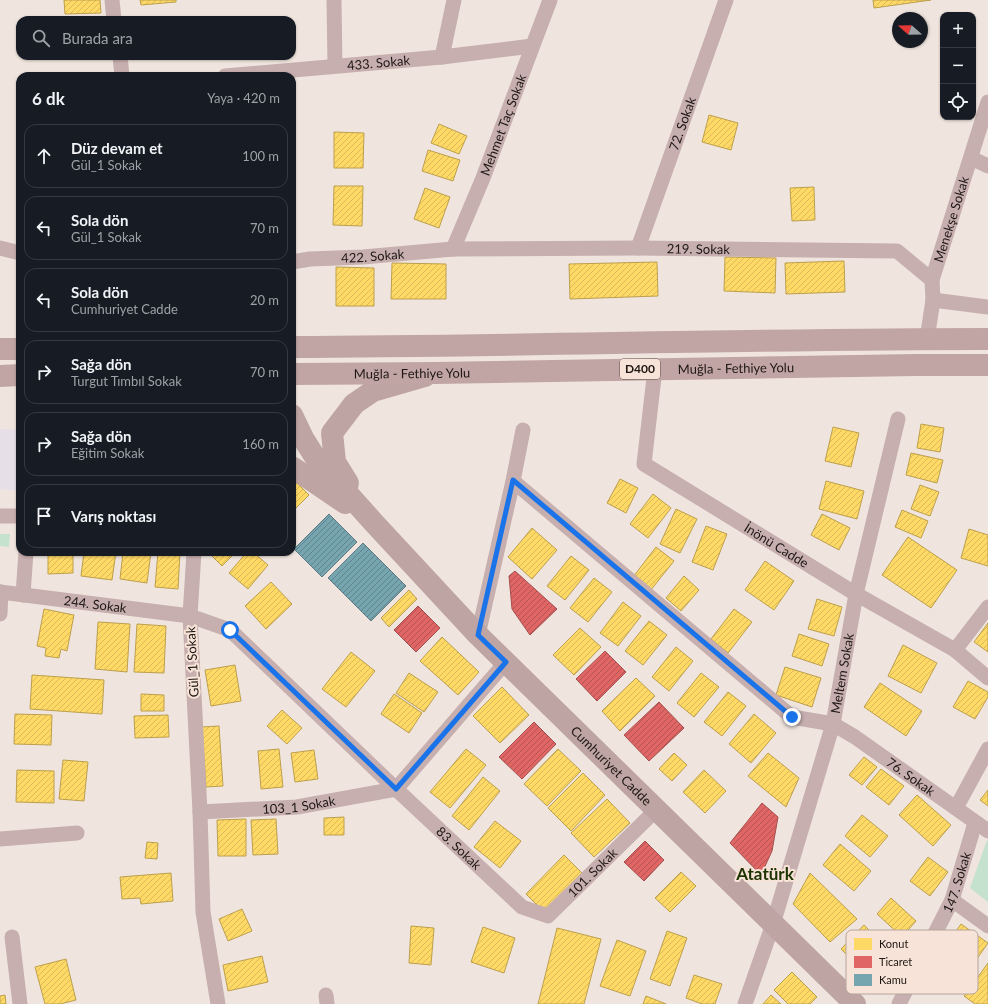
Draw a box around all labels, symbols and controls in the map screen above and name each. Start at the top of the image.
north arrow [892,12,928,48]
map controls [940,12,976,120]
button: + [940,12,976,48]
search box [16,16,296,60]
icon: search [30,27,52,49]
text: Burada ara [62,29,133,47]
button: − [940,48,976,84]
street label: 433. Sokak [346,52,411,73]
street label: Mehmet Taç Sokak [477,71,530,178]
button: locate [940,84,976,120]
text: 6 dk [32,88,65,109]
text: Yaya · 420 m [207,90,280,106]
street label: 72. Sokak [665,94,699,152]
text: Düz devam et [71,139,163,157]
icon: ahead [33,145,55,167]
text: 100 m [242,148,279,164]
text: Gül_1 Sokak [71,157,142,173]
street label: Menekşe Sokak [930,174,972,264]
text: Sola dön [71,211,128,229]
icon: left [33,217,55,239]
text: 70 m [250,220,279,236]
text: Gül_1 Sokak [71,229,142,245]
street label: 219. Sokak [667,240,730,257]
street label: 422. Sokak [341,245,405,266]
text: Sola dön [71,283,128,301]
icon: left [33,289,55,311]
text: 20 m [250,292,279,308]
text: Cumhuriyet Cadde [71,301,178,317]
text: Sağa dön [71,355,132,373]
road number: D400 [620,359,660,379]
street label: Muğla - Fethiye Yolu [678,359,794,377]
icon: right [33,361,55,383]
text: 70 m [250,364,279,380]
street label: Muğla - Fethiye Yolu [354,364,470,382]
text: Turgut Tımbıl Sokak [71,373,182,389]
text: Sağa dön [71,427,132,445]
icon: right [33,433,55,455]
text: 160 m [242,436,279,452]
text: Eğitim Sokak [71,445,144,461]
icon: arrive [33,505,55,527]
text: Varış noktası [71,507,156,525]
street label: İnönü Cadde [741,519,812,571]
street label: 244. Sokak [63,592,128,616]
route start [221,621,239,639]
street label: Gül_1 Sokak [182,626,202,698]
street label: Meltem Sokak [827,631,857,715]
route end [783,708,801,726]
street label: Cumhuriyet Cadde [568,722,655,809]
street label: 76. Sokak [884,754,939,799]
street label: 103_1 Sokak [262,792,337,817]
street label: 83. Sokak [433,823,485,873]
street label: 101. Sokak [564,844,621,900]
street label: 147. Sokak [939,850,974,915]
district label: Atatürk [735,863,795,884]
legend [846,930,978,994]
text: Konut [879,937,908,950]
text: Ticaret [879,955,912,968]
text: Kamu [879,973,907,986]

